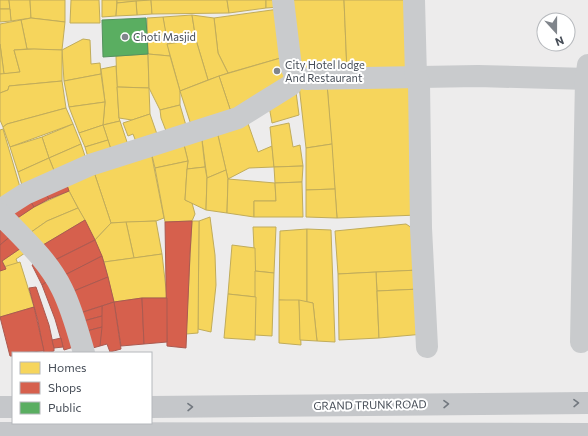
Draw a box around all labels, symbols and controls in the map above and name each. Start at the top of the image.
north arrow [536,12,576,52]
place label: Choti Masjid [133,30,196,43]
marker: Choti Masjid [120,32,130,42]
text: N [554,34,566,49]
place label: City Hotel lodge And Restaurant [285,58,365,84]
marker: City Hotel lodge And Restaurant [272,66,282,76]
legend [12,352,152,424]
text: Homes [48,360,86,374]
text: Shops [48,380,82,394]
street label: GRAND TRUNK ROAD [313,397,427,412]
one-way arrow [573,399,579,407]
text: Public [48,400,81,414]
one-way arrow [443,400,449,408]
one-way arrow [187,403,193,411]

